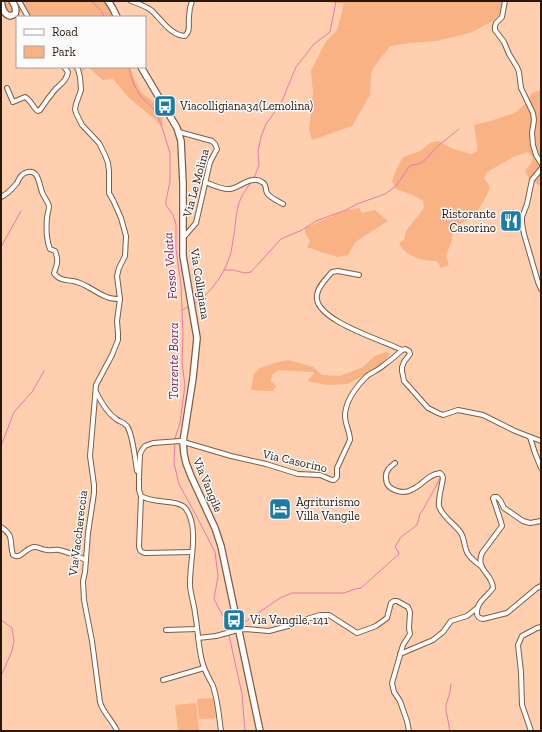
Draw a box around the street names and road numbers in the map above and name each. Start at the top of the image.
street label: Via Le Molina [180,147,212,220]
street label: Via Colligiana [187,247,213,321]
street label: Via Casorino [260,447,329,475]
street label: Via Vangile [190,455,226,515]
street label: Via Vacchereccia [66,489,90,578]

